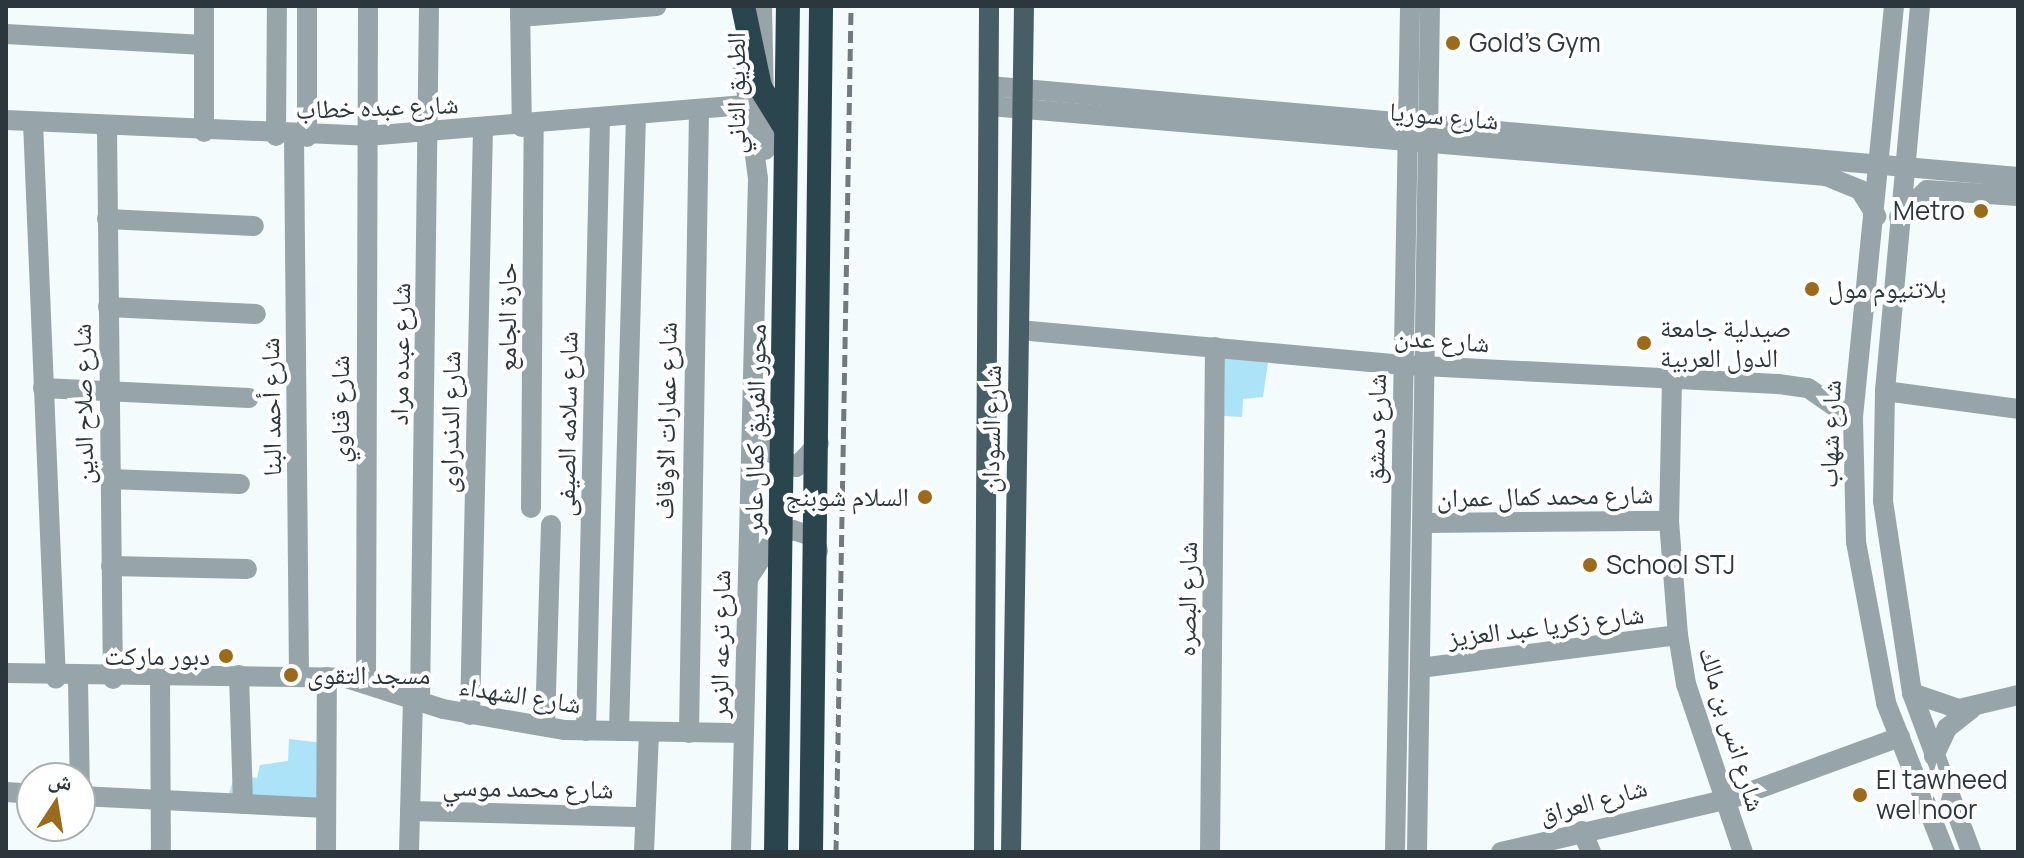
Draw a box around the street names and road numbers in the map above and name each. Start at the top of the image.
street label: الطريق الثاني [720,32,752,154]
street label: شارع عبده خطاب [295,89,459,125]
street label: شارع سوريا [1388,96,1500,136]
street label: حارة الجامع [491,263,523,371]
street label: شارع عبده مراد [383,282,417,426]
street label: شارع عدن [1393,321,1491,359]
street label: شارع عمارات الاوقاف [649,322,683,520]
street label: شارع صلاح الدين [66,323,100,485]
street label: محور الفريق كمال عامر [738,323,772,535]
street label: شارع سلامه الصيفى [550,331,584,517]
street label: شارع أحمد البنا [254,337,288,477]
street label: شارع الدندراوى [433,350,467,494]
street label: شارع قناوي [324,355,356,463]
street label: شارع السودان [974,365,1008,493]
street label: شارع دمشق [1359,373,1393,485]
street label: شارع شهاب [1813,379,1847,489]
street label: شارع محمد كمال عمران [1436,479,1654,513]
street label: شارع البصره [1170,541,1204,657]
street label: شارع ترعه الزمر [703,569,737,719]
street label: شارع زكريا عبد العزيز [1446,598,1646,654]
street label: شارع انس بن مالك [1692,643,1772,815]
street label: شارع الشهداء [457,670,583,720]
street label: شارع محمد موسي [442,771,614,805]
street label: شارع العراق [1536,772,1650,830]

